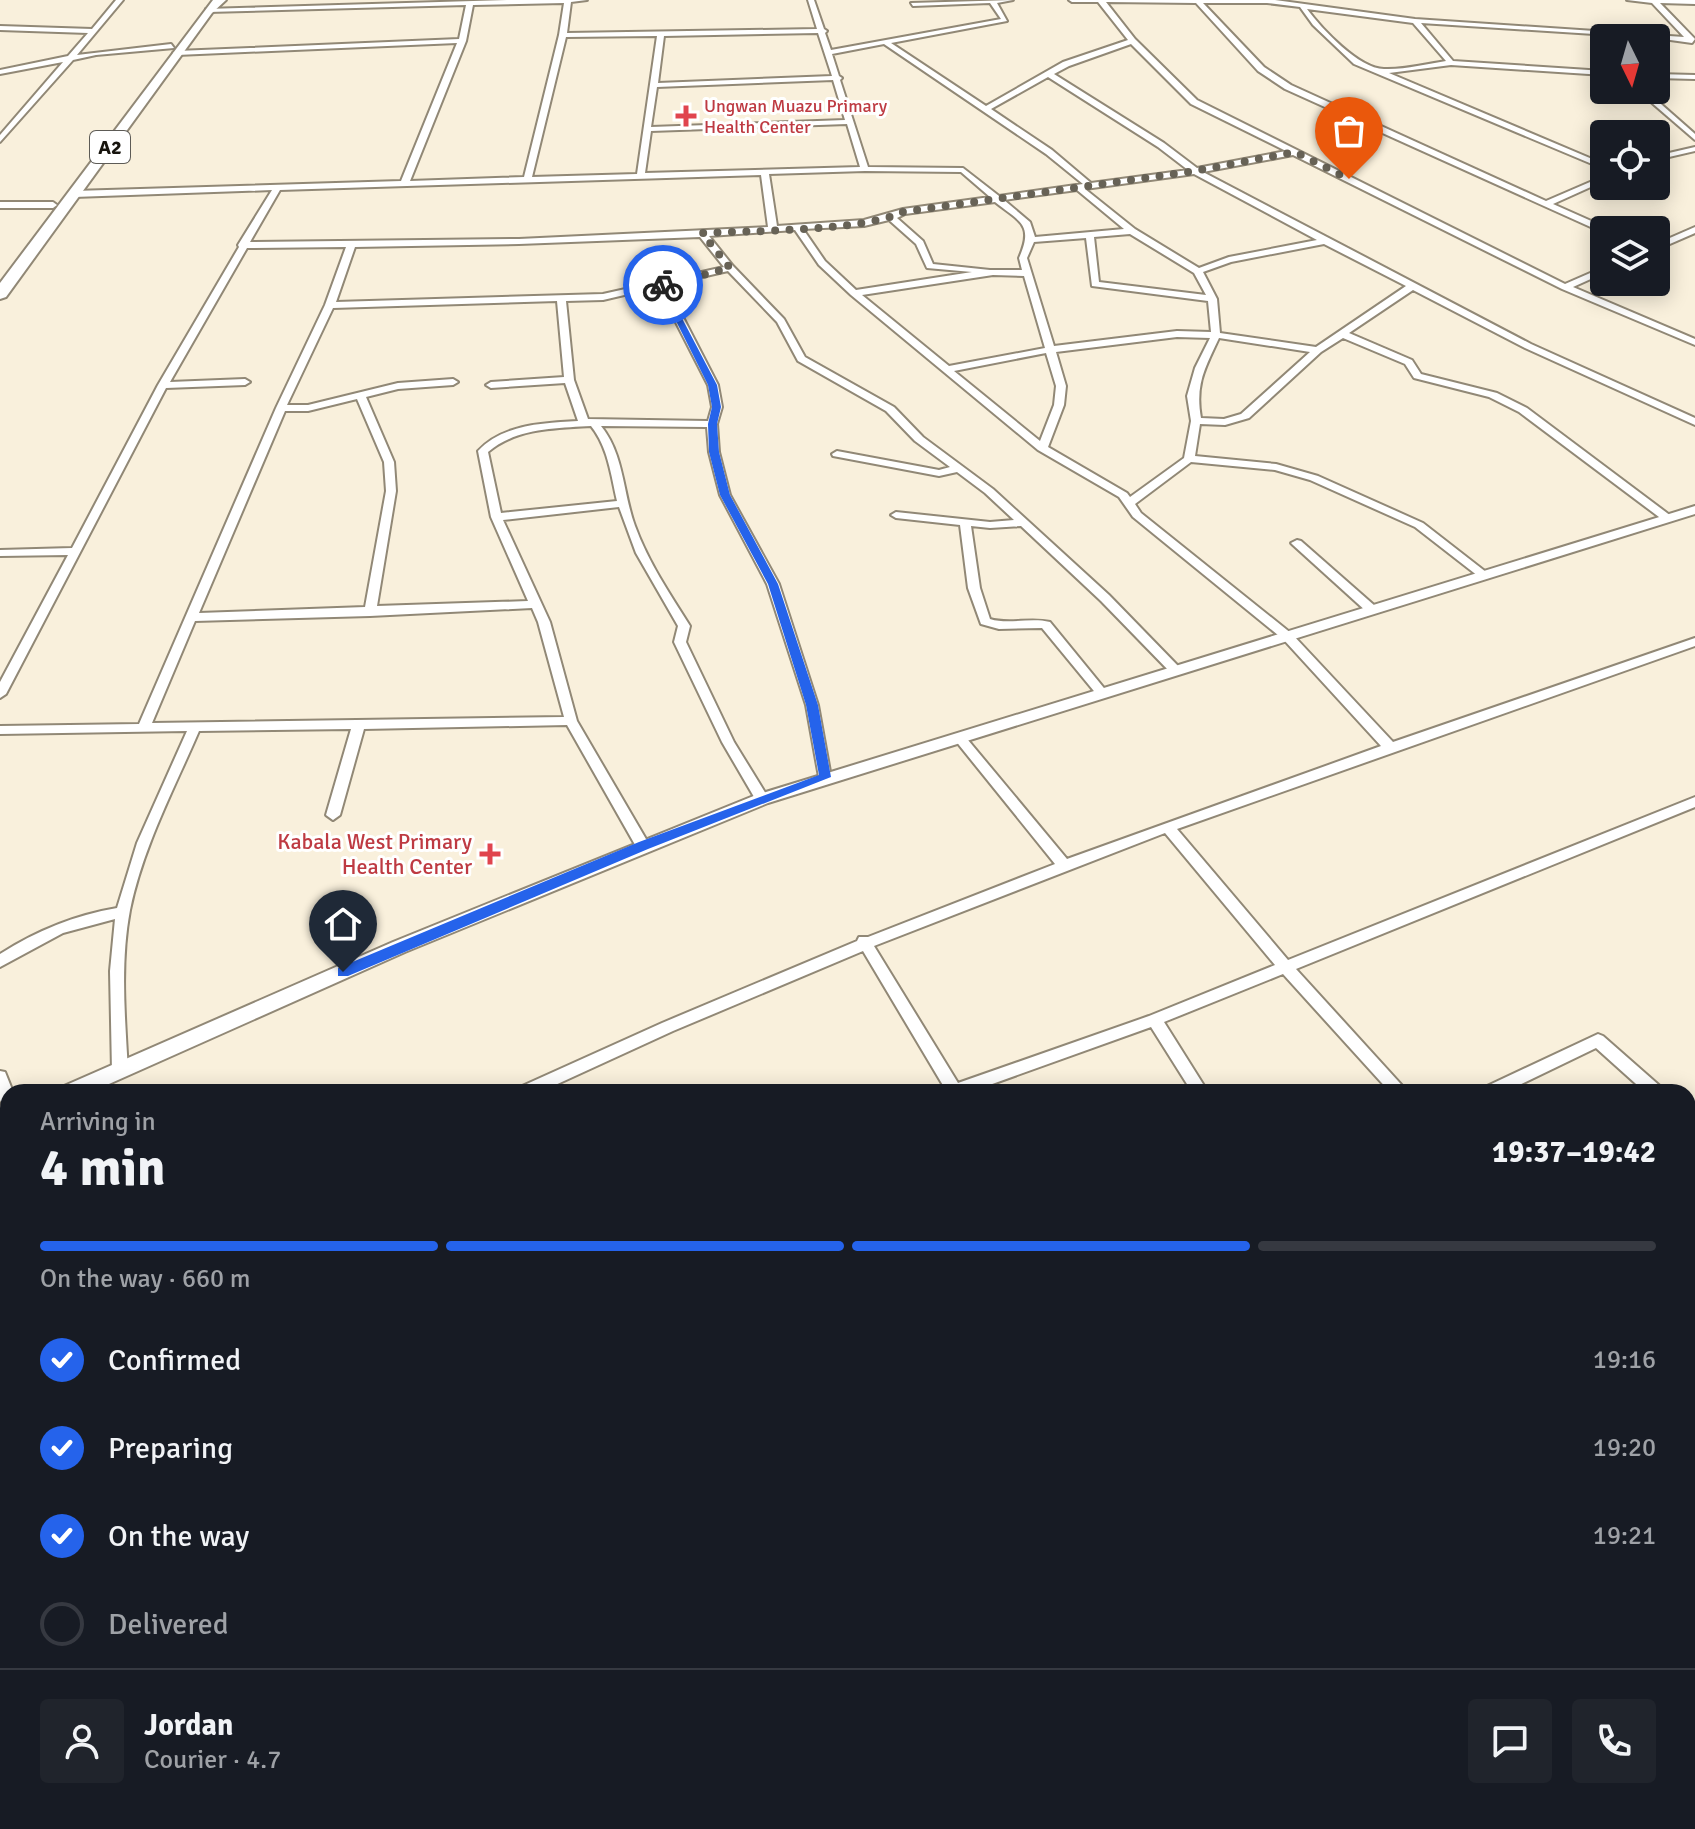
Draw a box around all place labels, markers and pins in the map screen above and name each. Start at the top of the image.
place label: Ungwan Muazu Primary Health Center [704,95,888,138]
pin [1315,97,1383,179]
marker: Ungwan Muazu Primary Health Center [675,105,697,127]
place label: Kabala West Primary Health Center [277,828,473,880]
marker: Kabala West Primary Health Center [479,843,501,865]
pin [309,890,377,972]

